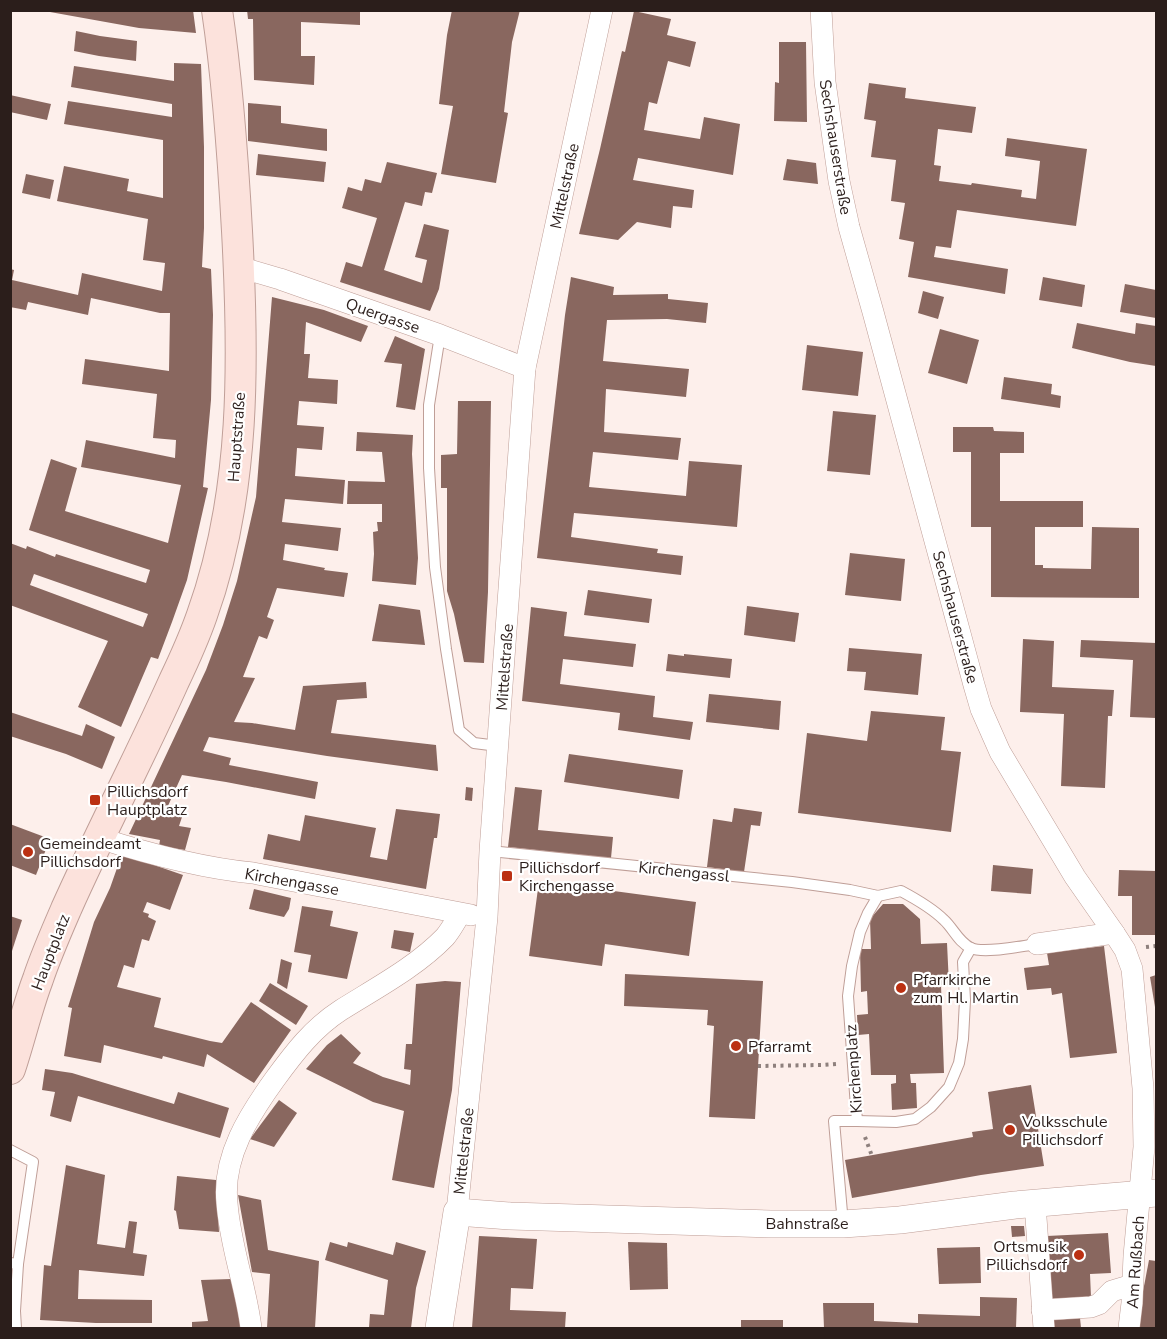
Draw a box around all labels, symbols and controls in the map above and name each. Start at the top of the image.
street label: Sechshauserstraße [813,78,857,216]
street label: Mittelstraße [545,141,585,231]
street label: Quergasse [343,293,423,339]
street label: Hauptstraße [223,391,251,483]
street label: Sechshauserstraße [927,548,983,686]
street label: Mittelstraße [491,623,519,711]
place label: Pillichsdorf Hauptplatz [107,781,189,821]
marker: Pillichsdorf Hauptplatz [88,793,102,807]
place label: Gemeindeamt Pillichsdorf [40,833,141,873]
marker: Gemeindeamt Pillichsdorf [21,845,35,859]
street label: Kirchengassl [637,856,731,888]
place label: Pillichsdorf Kirchengasse [519,857,614,897]
street label: Kirchengasse [243,863,341,901]
marker: Pillichsdorf Kirchengasse [500,869,514,883]
street label: Hauptplatz [26,911,76,994]
place label: Pfarrkirche zum Hl. Martin [913,969,1019,1009]
marker: Pfarrkirche zum Hl. Martin [894,981,908,995]
street label: Kirchenplatz [840,1024,868,1114]
place label: Pfarramt [748,1036,811,1058]
marker: Pfarramt [729,1039,743,1053]
street label: Mittelstraße [448,1107,479,1196]
place label: Volksschule Pillichsdorf [1021,1111,1108,1151]
marker: Volksschule Pillichsdorf [1003,1123,1017,1137]
street label: Bahnstraße [765,1213,849,1235]
street label: Am Rußbach [1122,1215,1150,1309]
place label: Ortsmusik Pillichsdorf [986,1236,1068,1276]
marker: Ortsmusik Pillichsdorf [1072,1248,1086,1262]

